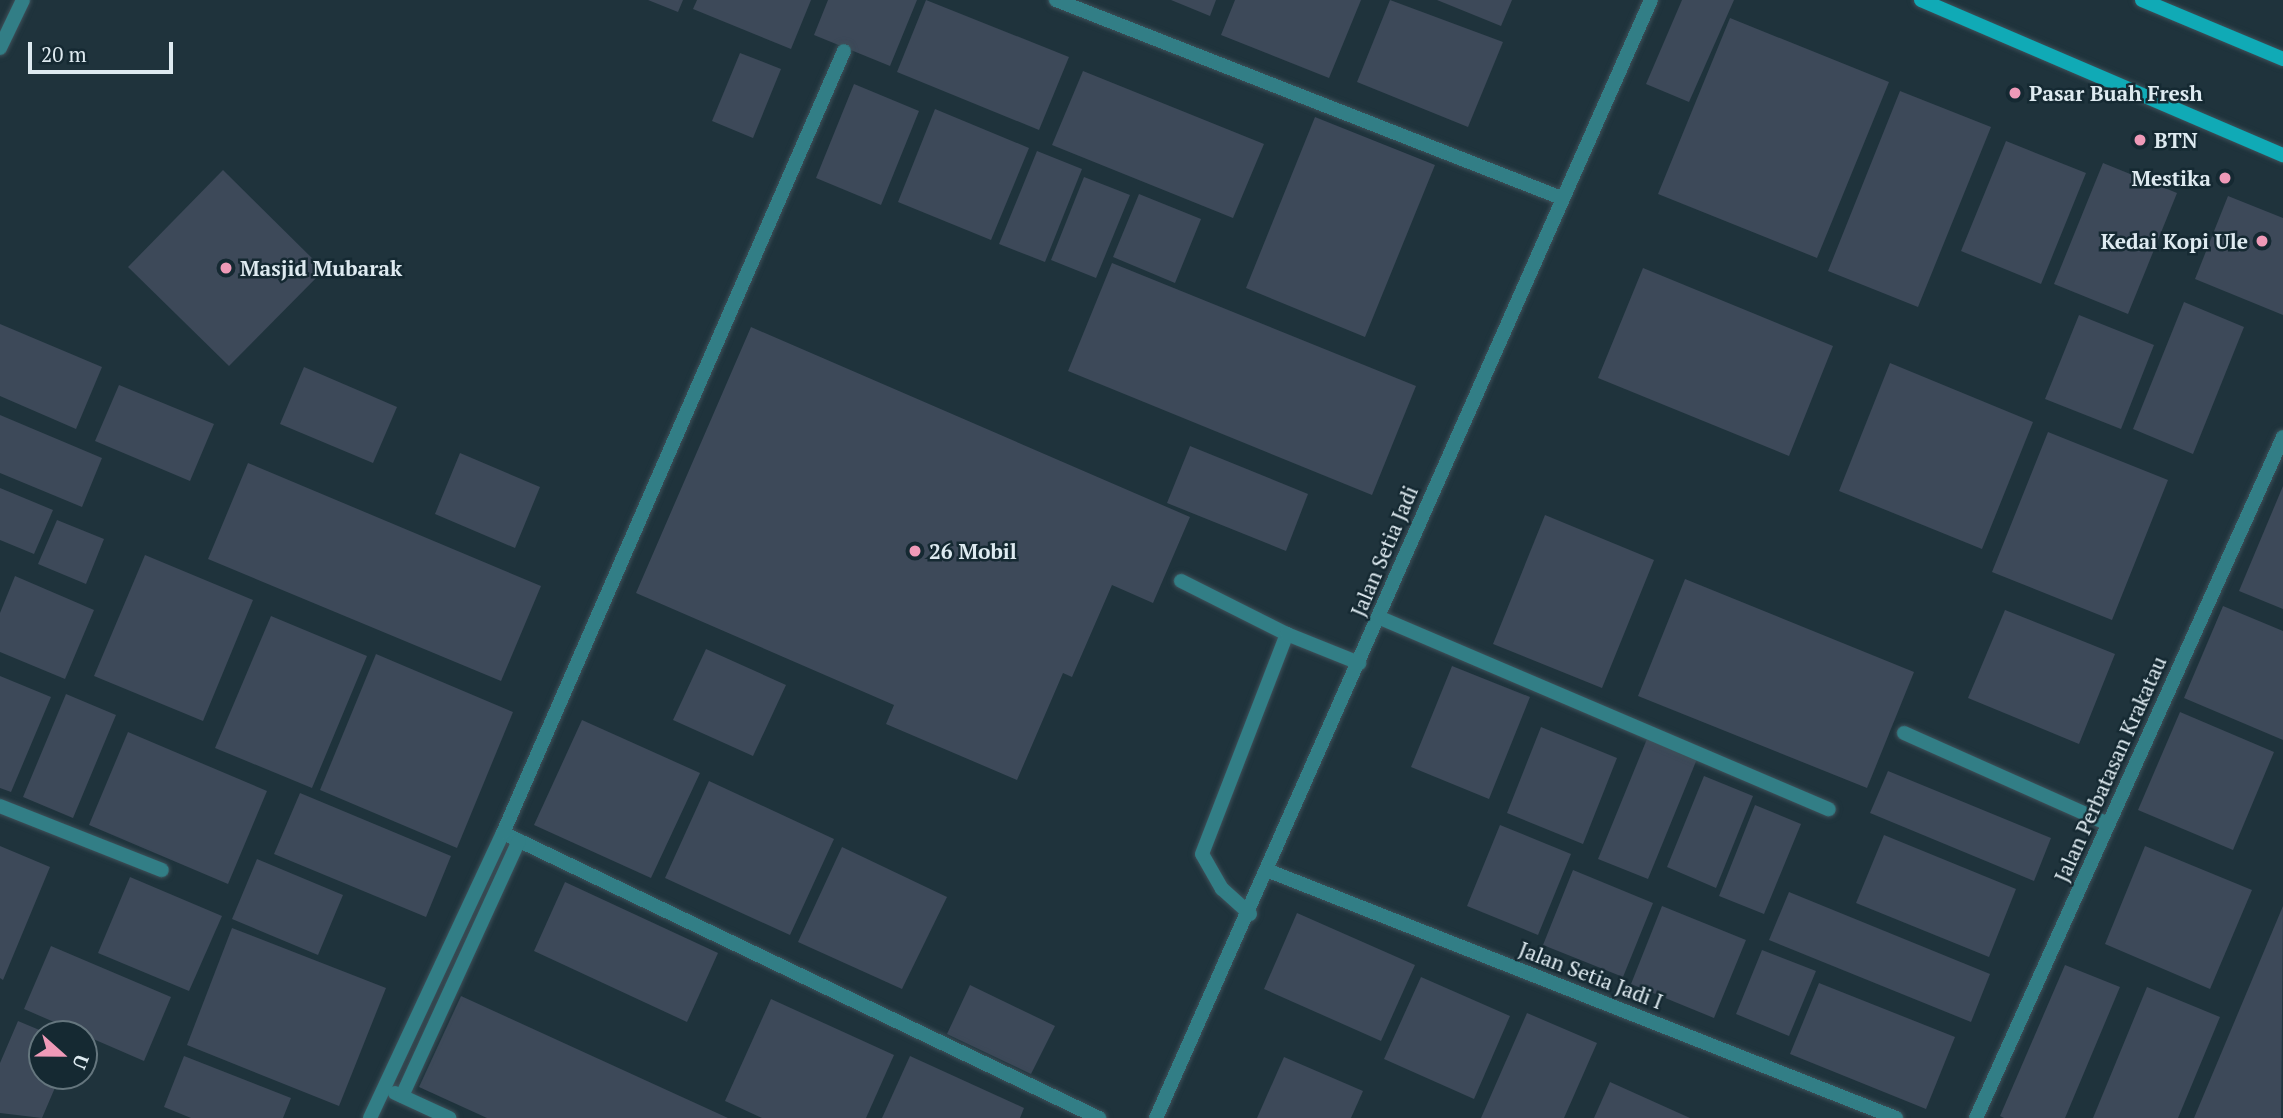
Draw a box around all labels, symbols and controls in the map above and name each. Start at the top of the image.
scale bar [32,28,177,72]
text: 20 m [41,40,87,68]
place label: Pasar Buah Fresh [2029,80,2203,106]
marker: Pasar Buah Fresh [2007,85,2023,101]
place label: BTN [2154,127,2198,153]
marker: BTN [2132,132,2148,148]
place label: Mestika [2131,165,2211,191]
marker: Mestika [2217,170,2233,186]
place label: Kedai Kopi Ule [2101,228,2248,254]
marker: Kedai Kopi Ule [2254,233,2270,249]
place label: Masjid Mubarak [240,255,402,281]
marker: Masjid Mubarak [218,260,234,276]
street label: Jalan Setia Jadi [1345,482,1423,620]
place label: 26 Mobil [929,538,1017,564]
marker: 26 Mobil [907,543,923,559]
street label: Jalan Perbatasan Krakatau [2049,652,2171,886]
street label: Jalan Setia Jadi I [1515,936,1667,1014]
north arrow [28,1020,98,1090]
text: U [67,1051,95,1073]

